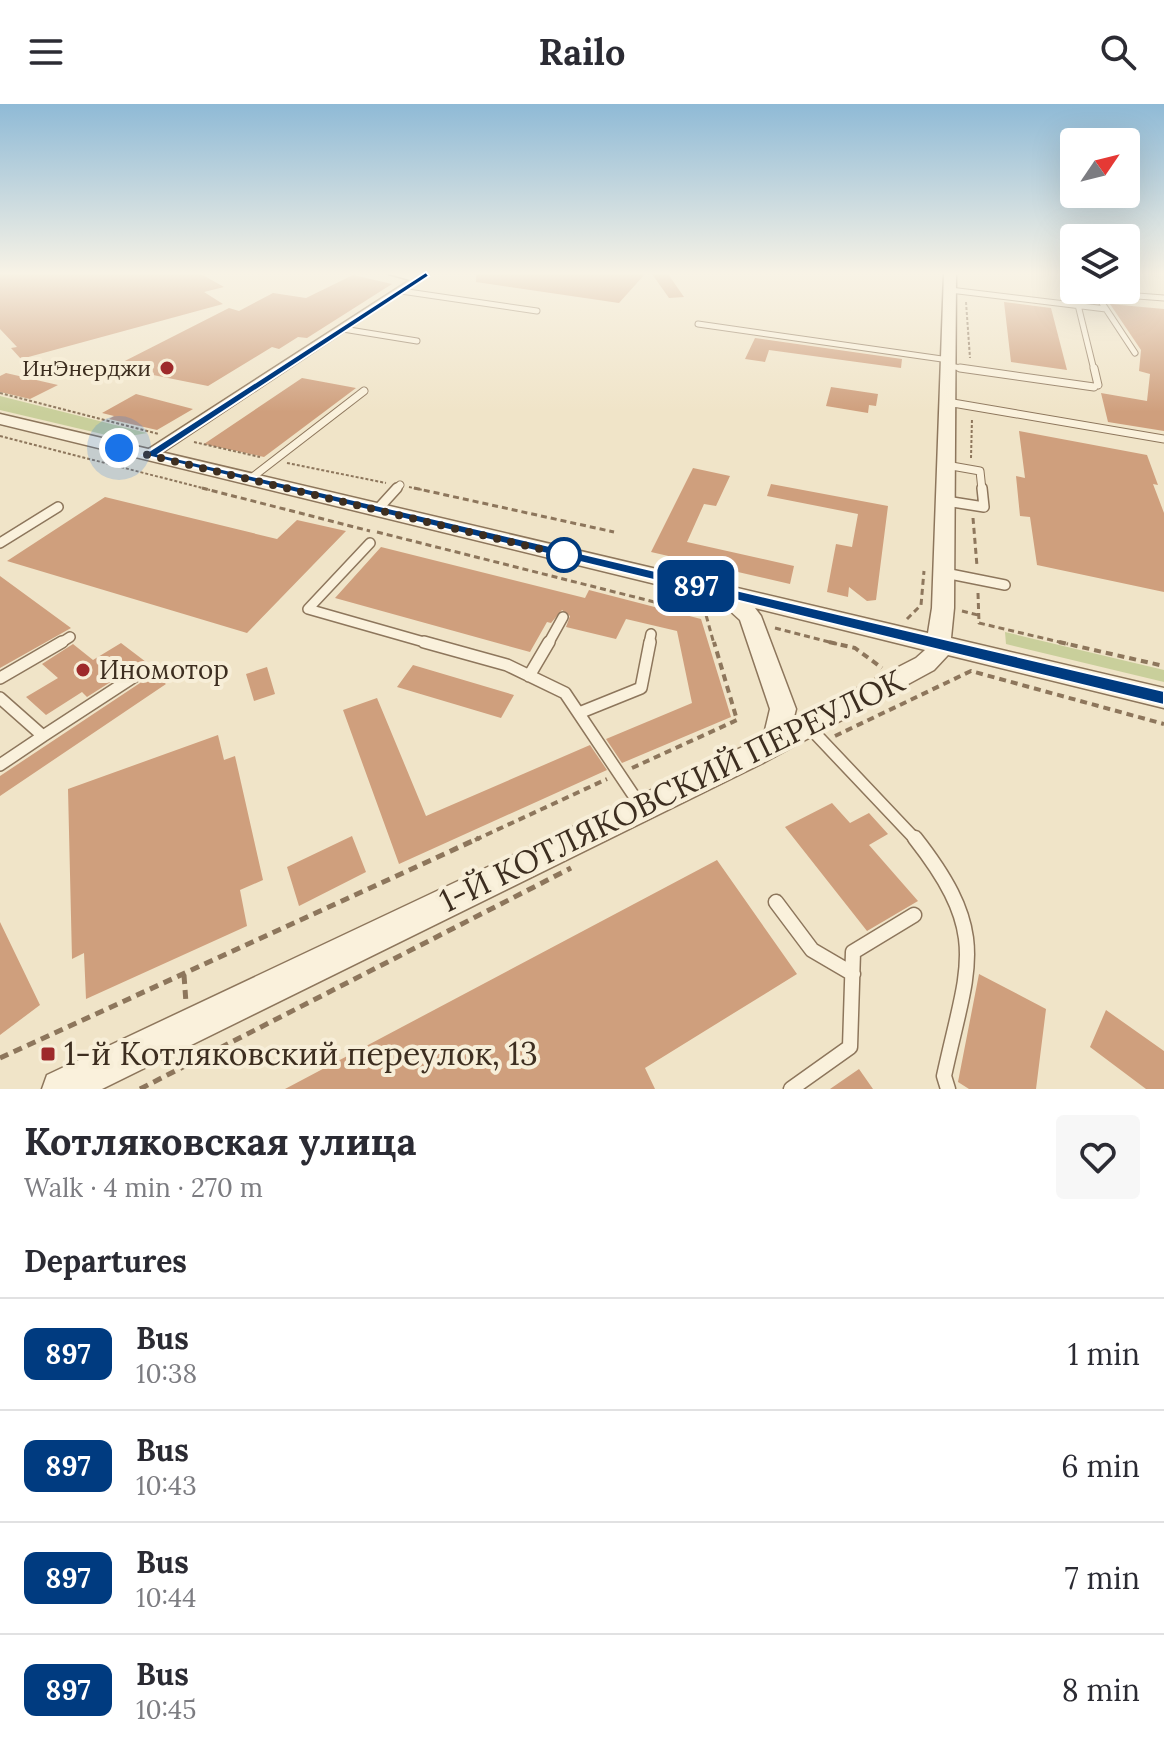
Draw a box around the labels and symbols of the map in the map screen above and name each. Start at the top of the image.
north arrow [1060,128,1140,208]
place label: ИнЭнерджи [22,354,151,382]
marker: ИнЭнерджи [158,359,176,377]
your location [99,428,139,468]
unlabelled marker [547,538,581,572]
line badge: 897 [650,560,742,612]
place label: Иномотор [99,653,229,686]
street label: 1-Й КОТЛЯКОВСКИЙ ПЕРЕУЛОК [433,660,911,921]
marker: Иномотор [74,661,92,679]
place label: 1-й Котляковский переулок, 13 [64,1033,538,1074]
marker: 1-й Котляковский переулок, 13 [39,1045,57,1063]

